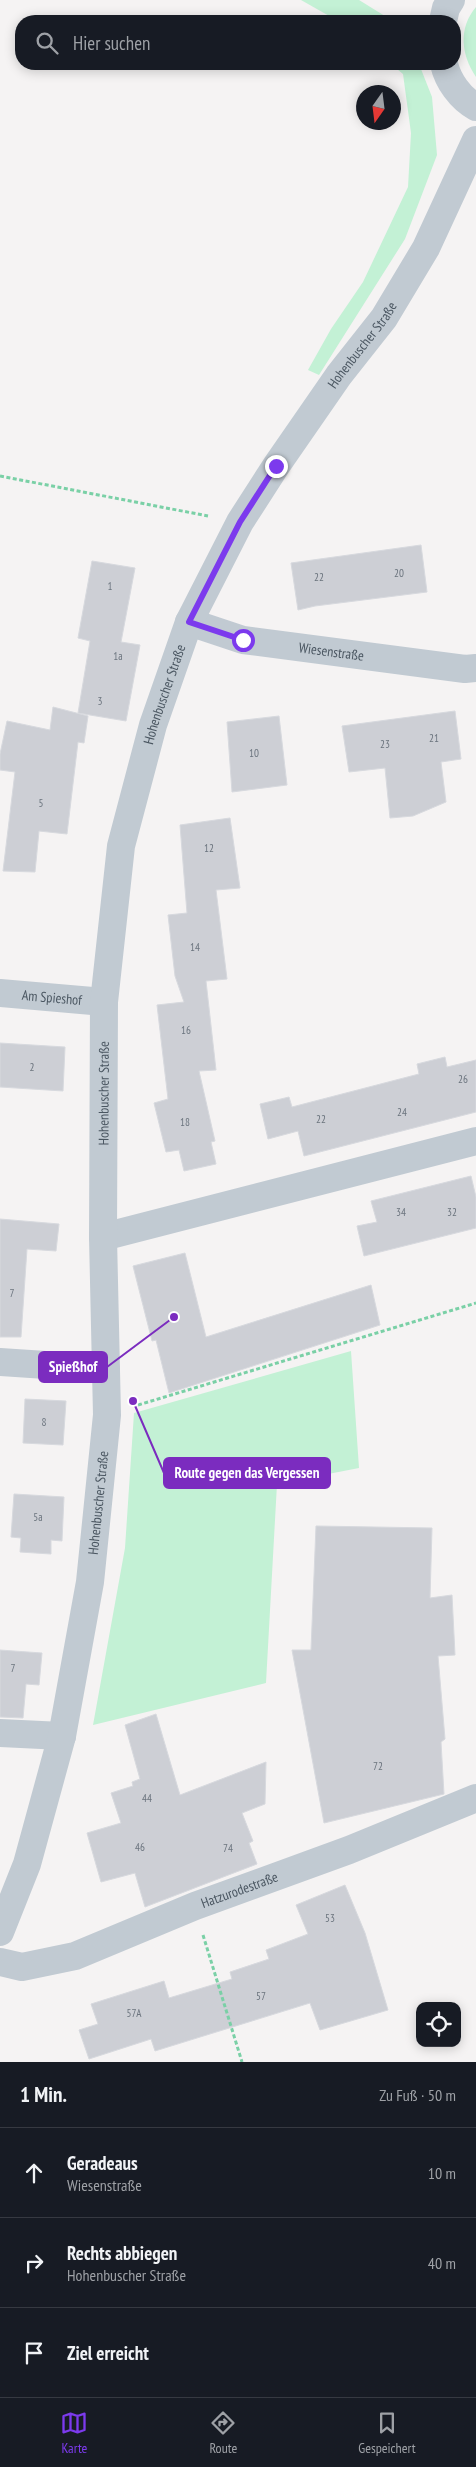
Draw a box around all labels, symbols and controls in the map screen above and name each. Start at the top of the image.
search box [15,15,461,70]
icon: search [33,29,61,57]
text: Hier suchen [73,31,150,55]
north arrow [356,85,401,130]
street label: Hohenbuscher Straße [324,298,401,392]
route end [265,455,288,478]
house number: 20 [394,566,404,580]
house number: 22 [314,570,324,584]
house number: 1 [108,579,113,593]
route start [232,629,255,652]
street label: Wiesenstraße [298,638,365,665]
street label: Hohenbuscher Straße [139,642,190,746]
house number: 1a [113,649,123,663]
house number: 3 [98,694,103,708]
house number: 21 [429,731,439,745]
house number: 23 [380,737,390,751]
house number: 10 [249,746,259,760]
house number: 5 [39,796,44,810]
house number: 12 [204,841,214,855]
house number: 14 [190,940,200,954]
street label: Am Spieshof [21,986,83,1009]
house number: 16 [181,1023,191,1037]
street label: Hohenbuscher Straße [94,1041,113,1145]
house number: 2 [30,1060,35,1074]
house number: 26 [458,1072,468,1086]
house number: 24 [397,1105,407,1119]
house number: 22 [316,1112,326,1126]
house number: 18 [180,1115,190,1129]
house number: 34 [396,1205,406,1219]
house number: 32 [447,1205,457,1219]
house number: 7 [10,1286,15,1300]
callout: Spießhof [39,1352,107,1382]
text: Spießhof [49,1357,98,1376]
house number: 8 [42,1415,47,1429]
street label: Hohenbuscher Straße [84,1450,112,1556]
callout: Route gegen das Vergessen [164,1458,330,1488]
text: Route gegen das Vergessen [174,1463,320,1482]
house number: 5a [33,1510,43,1524]
house number: 7 [11,1661,16,1675]
house number: 72 [373,1759,383,1773]
house number: 44 [142,1791,152,1805]
house number: 46 [135,1840,145,1854]
house number: 74 [223,1841,233,1855]
street label: Hatzurodestraße [199,1868,281,1912]
house number: 53 [325,1911,335,1925]
house number: 57 [256,1989,266,2003]
map controls [416,2002,461,2047]
button: locate [416,2002,461,2047]
house number: 57A [127,2006,142,2020]
text: 1 Min. [20,2081,67,2108]
text: Zu Fuß · 50 m [379,2085,456,2105]
text: Geradeaus [67,2151,138,2175]
icon: ahead [20,2159,48,2187]
text: 10 m [428,2163,456,2183]
text: Wiesenstraße [67,2175,142,2195]
text: Rechts abbiegen [67,2241,177,2265]
icon: right [20,2249,48,2277]
text: 40 m [428,2253,456,2273]
text: Hohenbuscher Straße [67,2265,186,2285]
icon: arrive [20,2339,48,2367]
text: Ziel erreicht [67,2341,149,2365]
tab: Karte [60,2409,88,2457]
tab: Route [209,2409,237,2457]
tab: Gespeichert [358,2409,416,2457]

